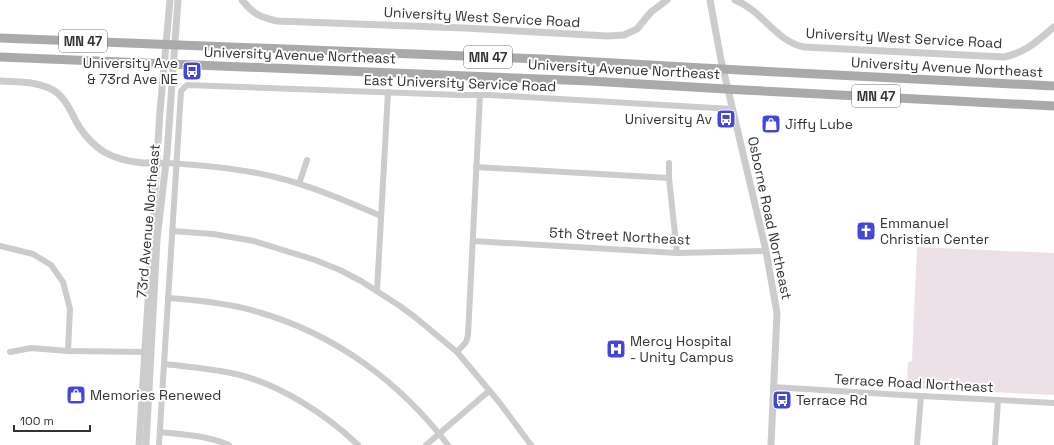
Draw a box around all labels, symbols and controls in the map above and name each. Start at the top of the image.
street label: University West Service Road [383,3,581,31]
street label: University West Service Road [805,24,1003,52]
road number: MN 47 [59,30,107,52]
street label: University Avenue Northeast [204,43,396,67]
road number: MN 47 [464,46,512,68]
street label: University Avenue Northeast [850,53,1044,81]
place label: University Ave & 73rd Ave NE [83,54,178,88]
street label: University Avenue Northeast [527,55,721,83]
bus stop icon: University Ave & 73rd Ave NE [181,60,203,82]
street label: East University Service Road [364,71,556,95]
road number: MN 47 [852,85,900,107]
bus stop icon: University Av [715,108,737,130]
place label: University Av [625,110,712,128]
shop icon: Jiffy Lube [760,113,782,135]
place label: Jiffy Lube [785,115,853,133]
street label: Osborne Road Northeast [744,135,796,301]
street label: 73rd Avenue Northeast [132,143,164,299]
place label: Emmanuel Christian Center [880,214,989,248]
church icon: Emmanuel Christian Center [855,220,877,242]
street label: 5th Street Northeast [549,223,691,249]
place label: Mercy Hospital - Unity Campus [630,332,734,366]
hospital icon: Mercy Hospital - Unity Campus [605,338,627,360]
street label: Terrace Road Northeast [834,370,994,396]
shop icon: Memories Renewed [65,384,87,406]
place label: Memories Renewed [90,386,221,404]
bus stop icon: Terrace Rd [771,389,793,411]
place label: Terrace Rd [796,391,867,409]
scale bar [14,407,90,433]
text: 100 m [20,413,54,429]

